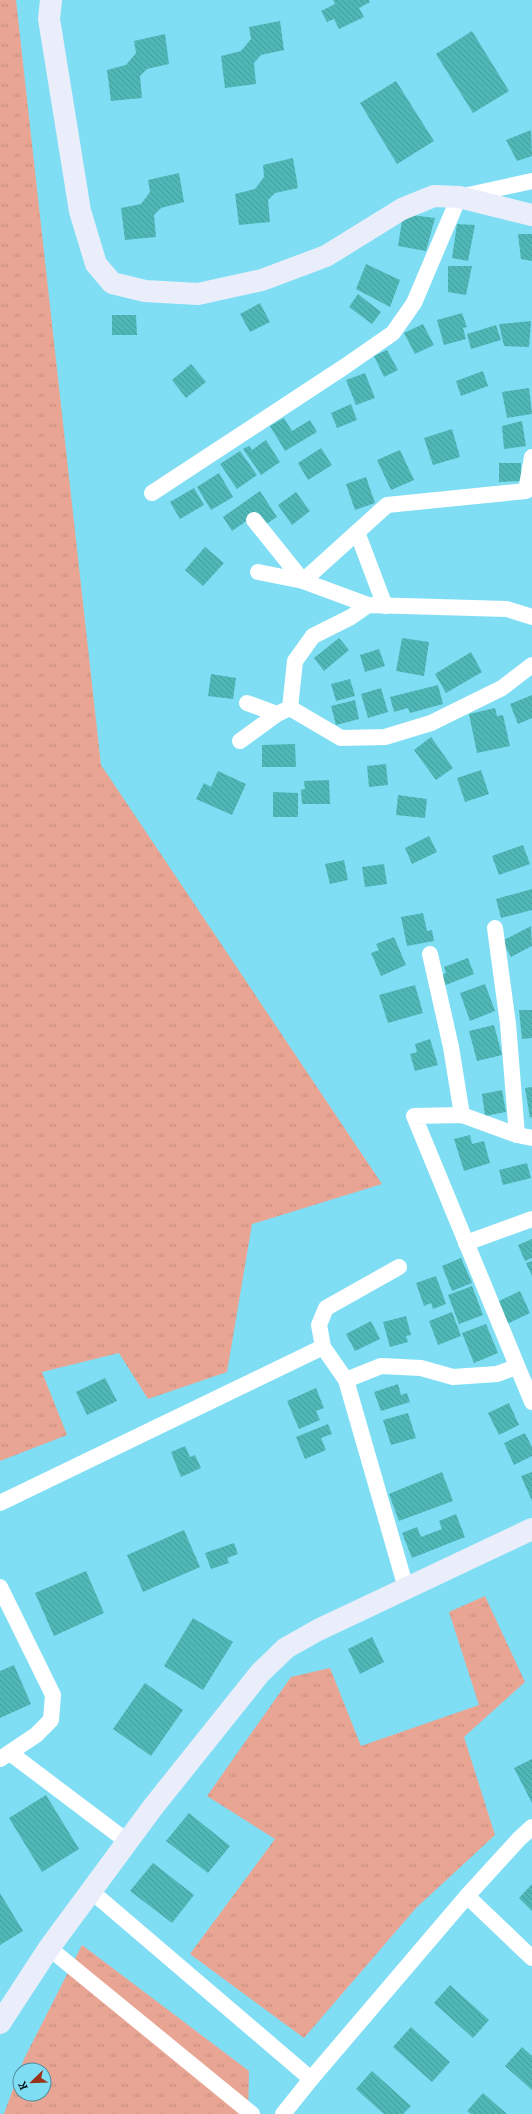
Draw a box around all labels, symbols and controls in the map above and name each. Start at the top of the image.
north arrow [12,2062,52,2102]
text: K [15,2079,31,2092]

